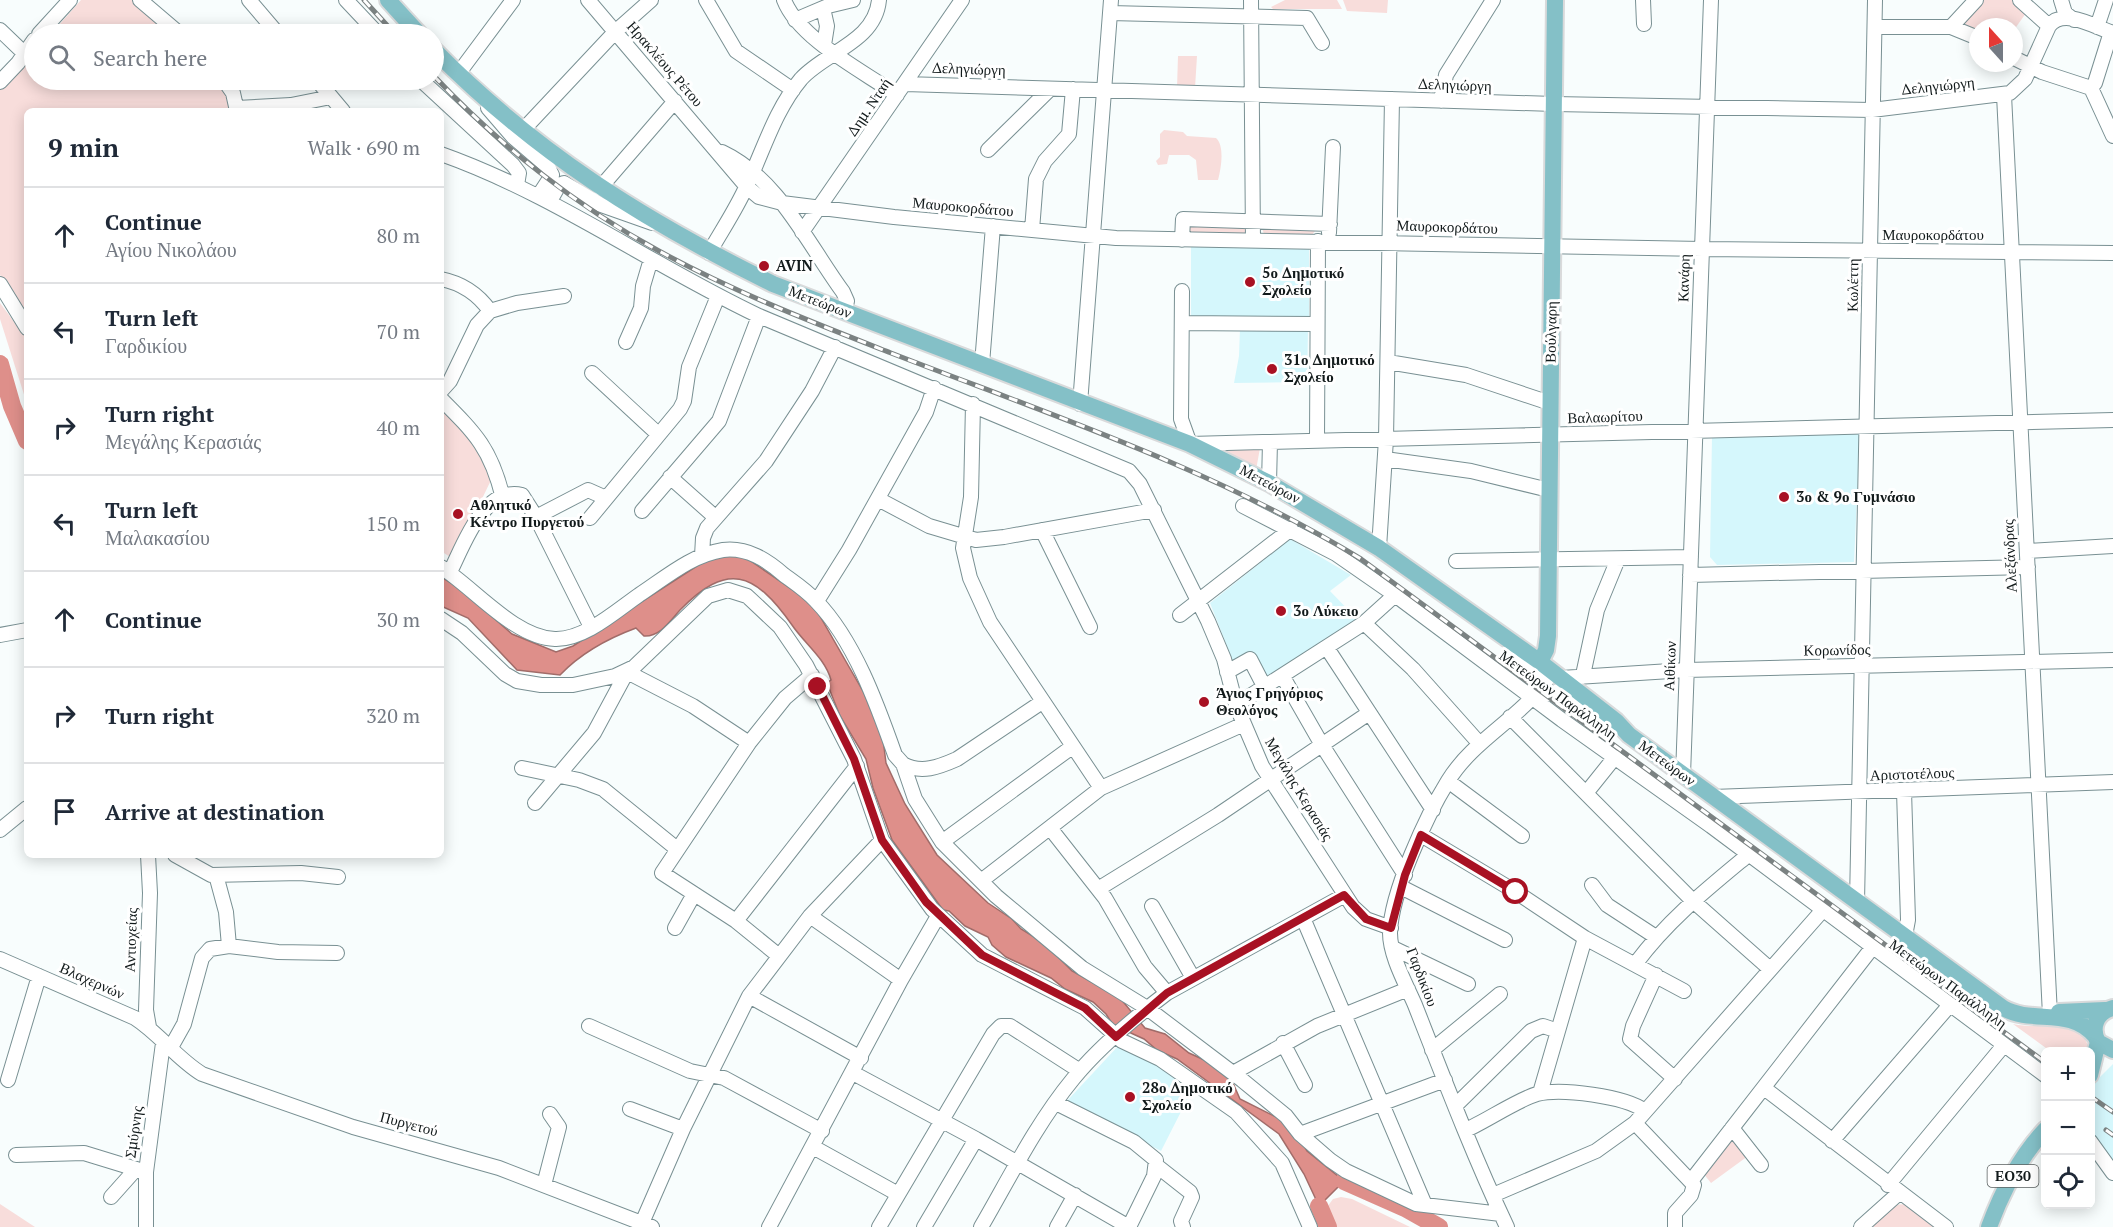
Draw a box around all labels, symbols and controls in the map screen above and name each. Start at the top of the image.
street label: Ηρακλέους Ρέτου [623,16,709,110]
north arrow [1969,18,2023,72]
search box [24,24,444,90]
icon: search [45,41,78,74]
text: Search here [93,43,207,72]
street label: Δεληγιώργη [932,57,1006,79]
street label: Δεληγιώργη [1900,71,1976,99]
street label: Δημ. Νταή [841,73,895,139]
street label: Δεληγιώργη [1418,73,1492,95]
text: 9 min [48,130,119,164]
text: Walk · 690 m [308,134,420,161]
street label: Μαυροκορδάτου [912,192,1015,220]
text: Continue [105,207,202,236]
street label: Μαυροκορδάτου [1396,214,1498,238]
icon: ahead [48,219,81,252]
text: 80 m [377,222,420,249]
street label: Μαυροκορδάτου [1882,224,1984,244]
text: Αγίου Νικολάου [105,236,237,263]
street label: Κανάρη [1672,253,1694,302]
place label: AVIN [776,255,814,275]
street label: Κωλέττη [1842,258,1862,312]
marker: AVIN [757,259,771,273]
place label: 5ο Δημοτικό Σχολείο [1262,262,1344,299]
marker: 5ο Δημοτικό Σχολείο [1243,275,1257,289]
street label: Μετεώρων [786,280,855,322]
street label: Βούλγαρη [1539,301,1561,363]
text: Turn left [105,303,198,332]
icon: left [48,315,81,348]
text: 70 m [377,318,420,345]
text: Γαρδικίου [105,332,187,359]
place label: 31ο Δημοτικό Σχολείο [1284,349,1375,386]
marker: 31ο Δημοτικό Σχολείο [1265,362,1279,376]
text: Turn right [105,399,214,428]
street label: Βαλαωρίτου [1567,405,1643,427]
icon: right [48,411,81,444]
text: 40 m [377,414,420,441]
text: Μεγάλης Κερασιάς [105,428,261,455]
street label: Μετεώρων [1237,459,1304,508]
place label: 3ο & 9ο Γυμνάσιο [1796,486,1916,506]
marker: 3ο & 9ο Γυμνάσιο [1777,490,1791,504]
place label: Αθλητικό Κέντρο Πυργετού [470,494,585,531]
text: Turn left [105,495,198,524]
icon: left [48,507,81,540]
marker: Αθλητικό Κέντρο Πυργετού [451,507,465,521]
text: 150 m [366,510,420,537]
street label: Αλεξάνδρας [1997,519,2021,593]
text: Μαλακασίου [105,524,210,551]
place label: 3ο Λύκειο [1293,600,1358,620]
icon: ahead [48,603,81,636]
marker: 3ο Λύκειο [1274,604,1288,618]
text: Continue [105,605,202,634]
text: 30 m [377,606,420,633]
street label: Κορωνίδος [1803,638,1871,660]
street label: Αιθίκων [1658,640,1680,691]
street label: Μετεώρων Παράλληλη [1496,645,1622,744]
route end [804,673,830,699]
place label: Άγιος Γρηγόριος Θεολόγος [1216,682,1323,719]
marker: Άγιος Γρηγόριος Θεολόγος [1197,695,1211,709]
icon: right [48,699,81,732]
text: Turn right [105,701,214,730]
text: 320 m [366,702,420,729]
street label: Μεγάλης Κερασιάς [1261,733,1339,844]
street label: Μετεώρων [1635,735,1700,790]
street label: Αριστοτέλους [1869,762,1955,784]
icon: arrive [48,795,81,828]
text: Arrive at destination [105,797,324,826]
route start [1502,878,1528,904]
street label: Αντιοχείας [119,907,141,973]
street label: Μετεώρων Παράλληλη [1886,934,2012,1033]
street label: Γαρδικίου [1403,944,1443,1009]
street label: Βλαχερνών [57,957,128,1003]
map controls [2041,1047,2095,1209]
button: + [2041,1047,2095,1101]
place label: 28ο Δημοτικό Σχολείο [1142,1077,1233,1114]
marker: 28ο Δημοτικό Σχολείο [1123,1090,1137,1104]
button: − [2041,1101,2095,1155]
street label: Σμύρνης [119,1104,147,1159]
street label: Πυργετού [378,1106,441,1140]
button: locate [2041,1155,2095,1209]
road number: ΕΟ30 [1988,1165,2038,1187]

